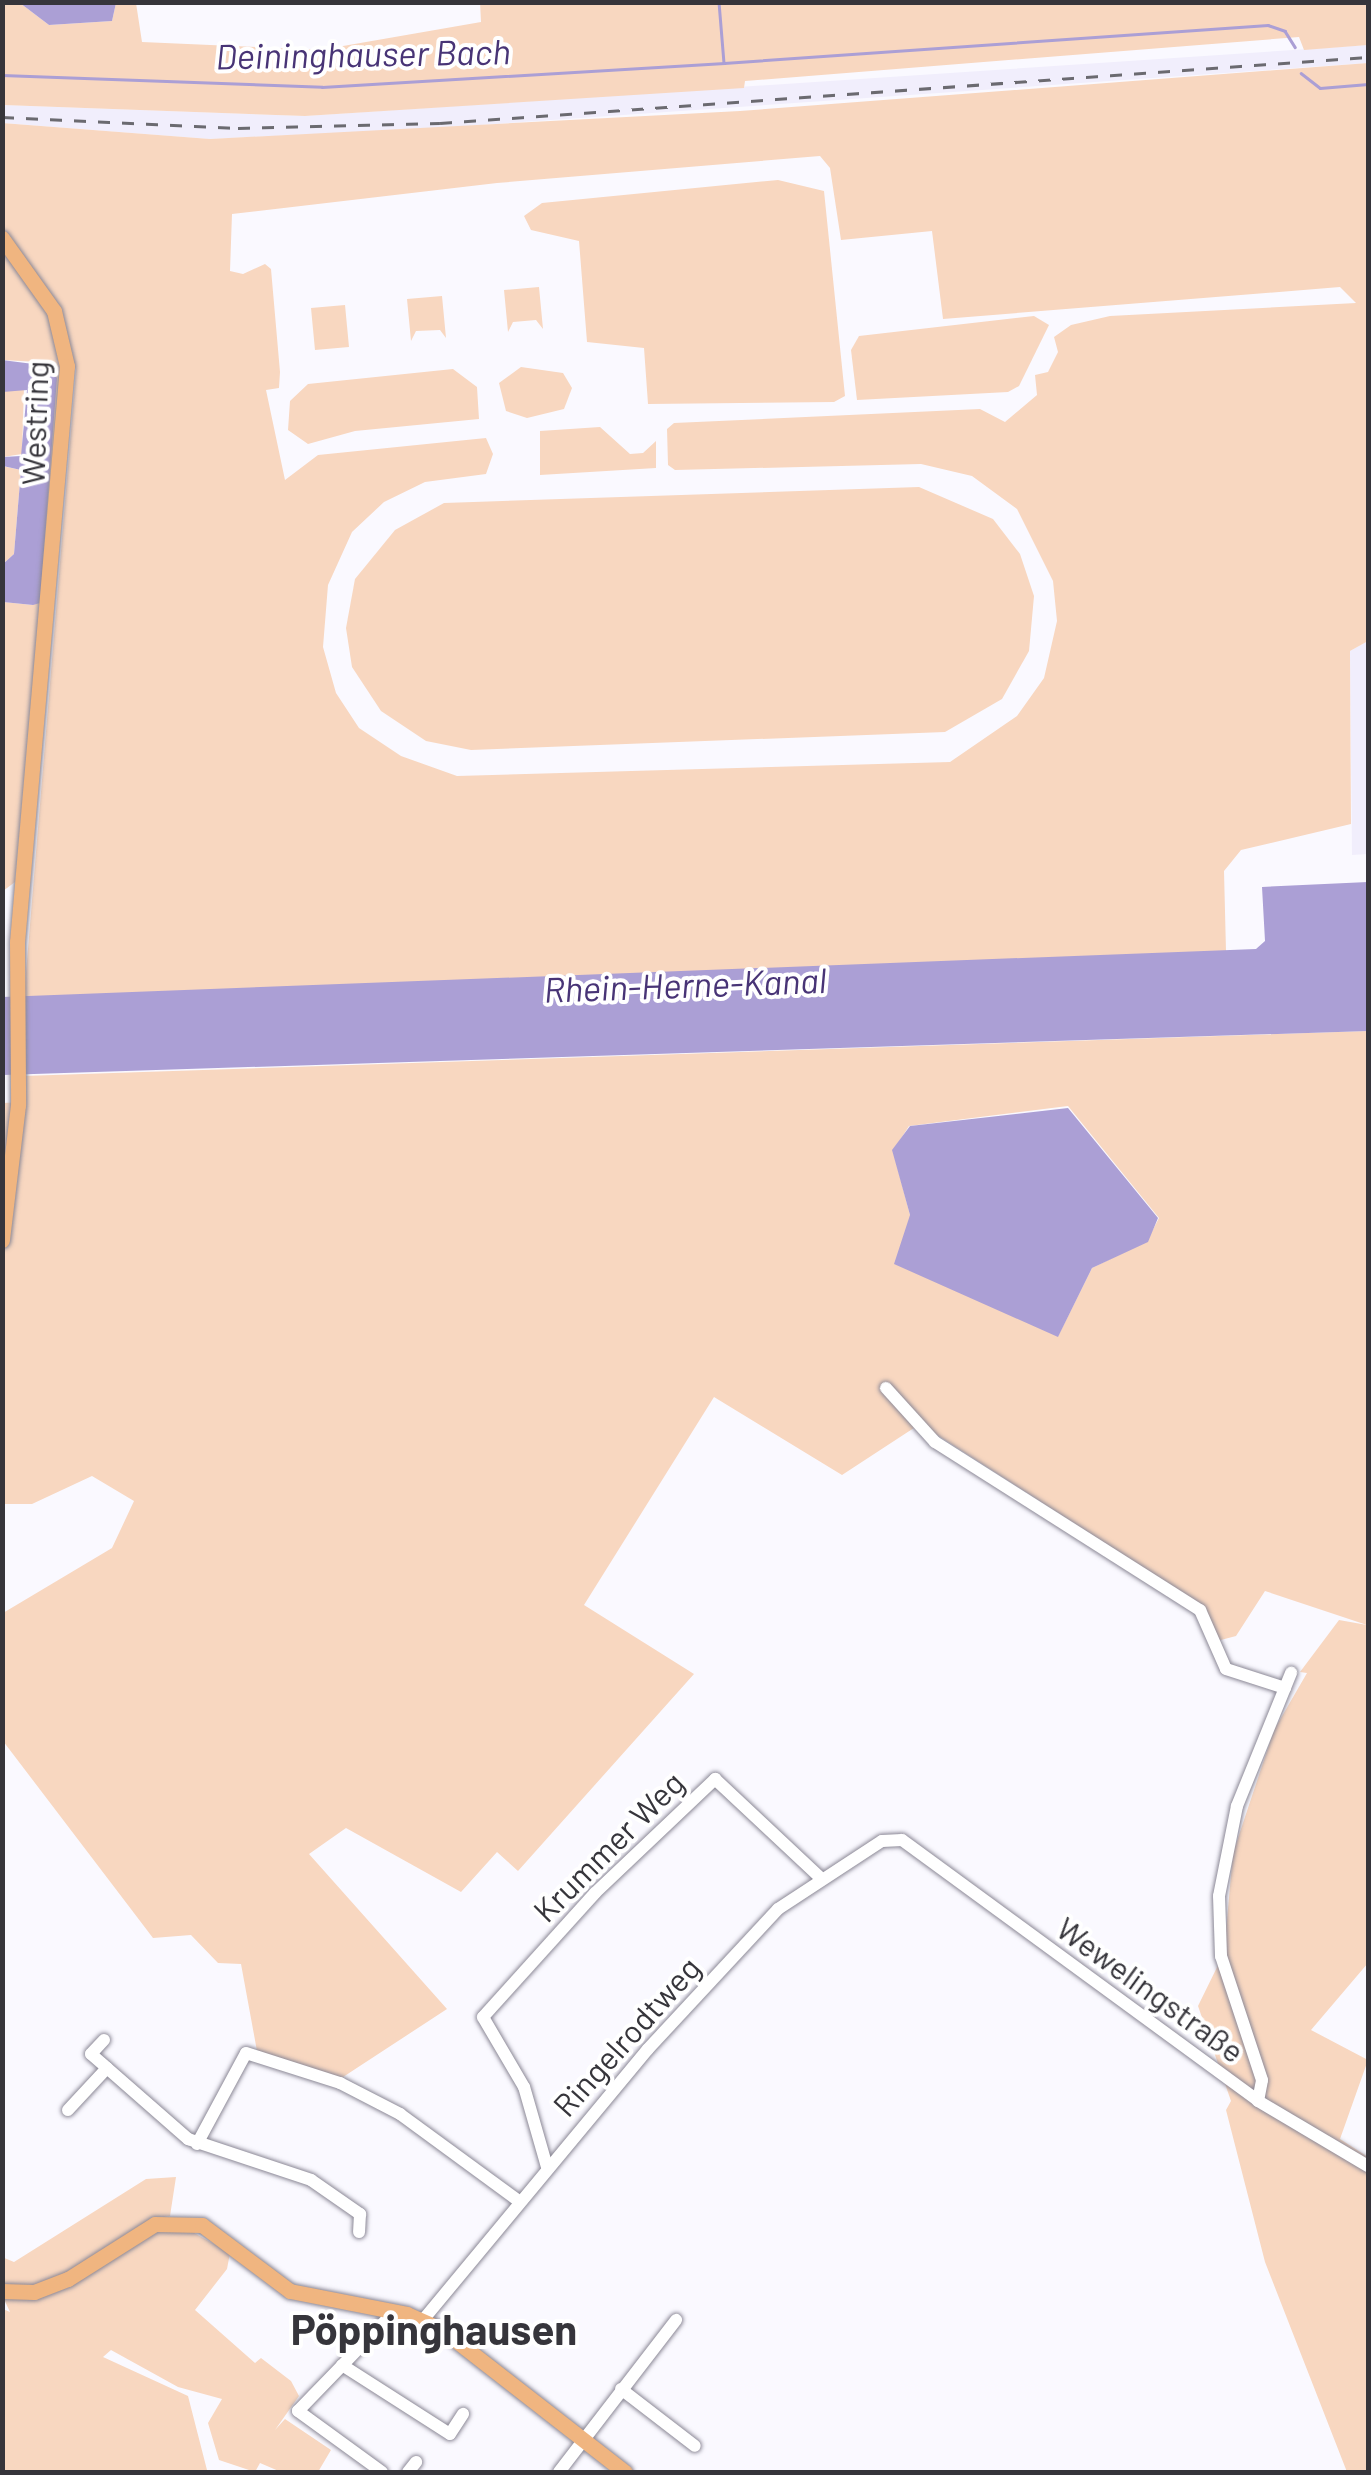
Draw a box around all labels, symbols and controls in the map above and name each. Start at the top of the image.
water label: Deininghauser Bach [215,29,511,77]
street label: Westring [13,360,55,486]
water label: Rhein-Herne-Kanal [543,958,827,1010]
street label: Krummer Weg [525,1763,691,1929]
street label: Wewelingstraße [1050,1908,1252,2070]
street label: Ringelrodtweg [544,1948,708,2124]
district label: Pöppinghausen [291,2303,577,2353]

